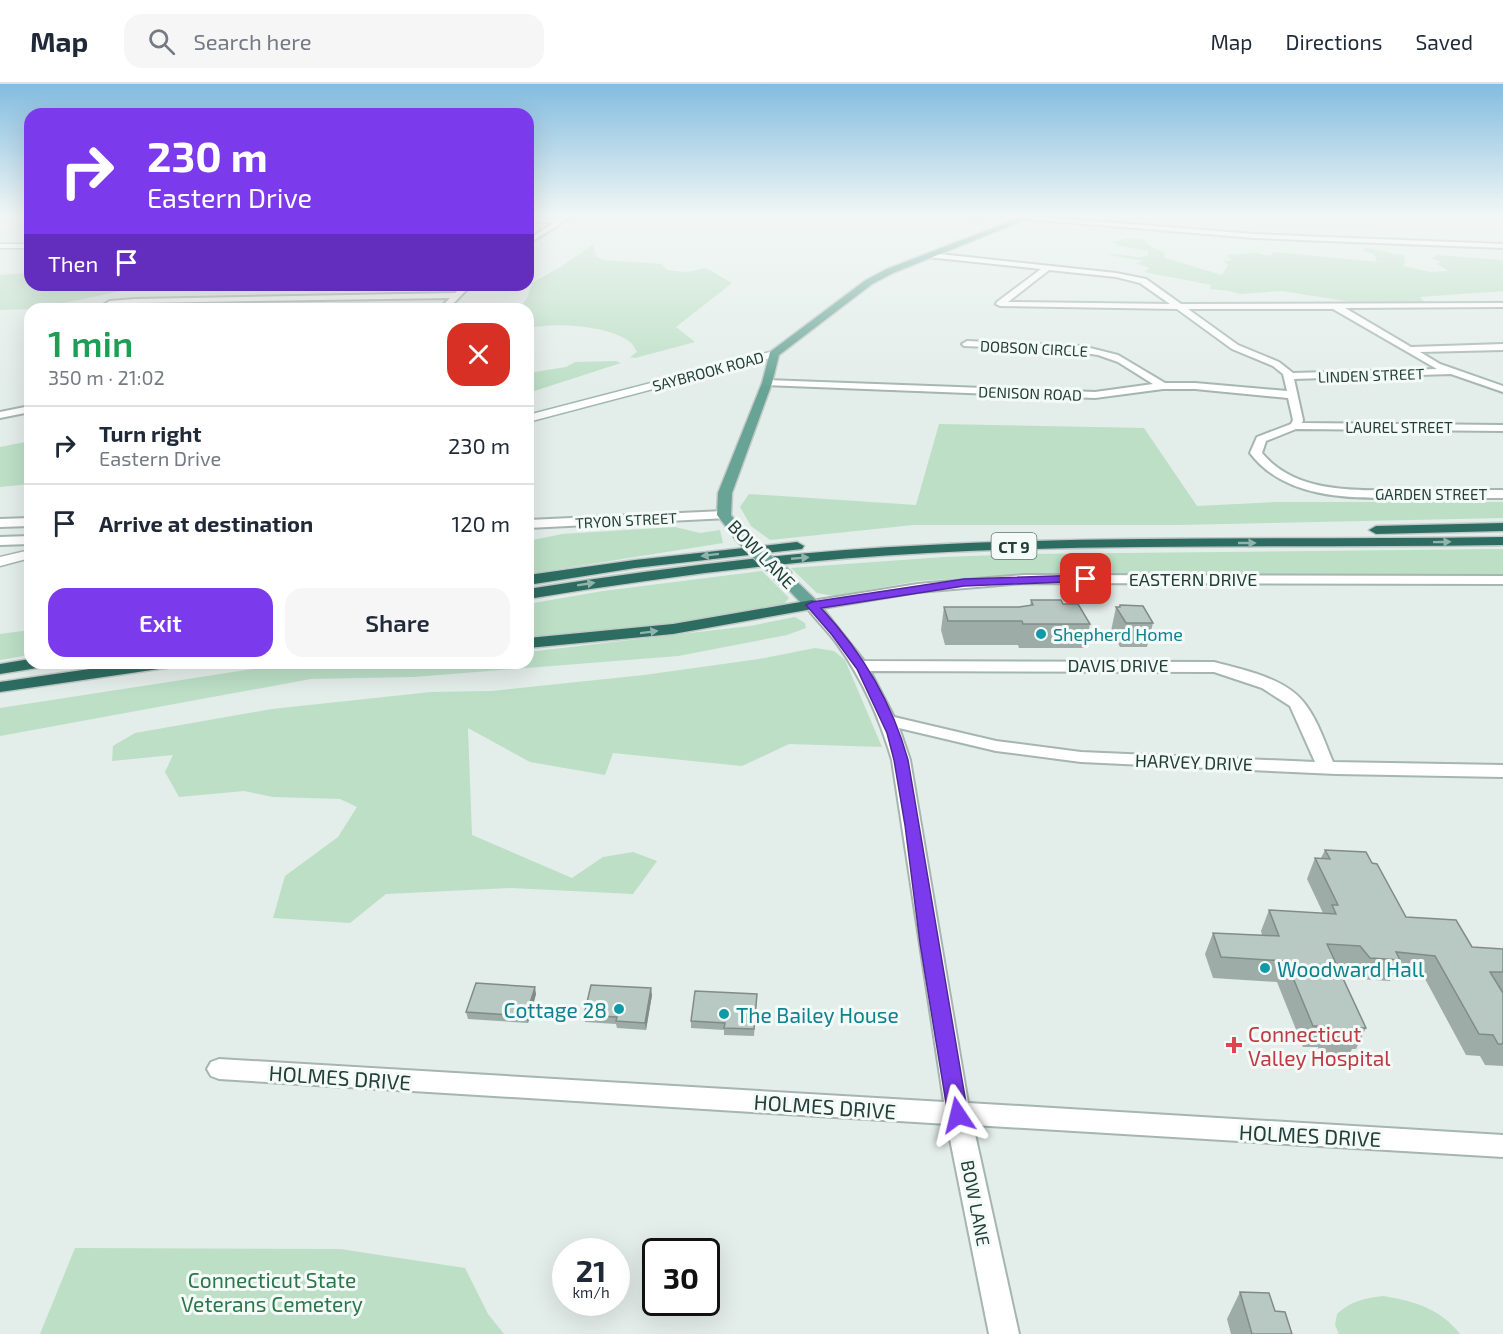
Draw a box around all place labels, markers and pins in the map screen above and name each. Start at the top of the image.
pin [1060,553,1111,604]
place label: Shepherd Home [1053,623,1183,645]
marker: Shepherd Home [1034,627,1048,641]
place label: Woodward Hall [1277,956,1425,981]
marker: Woodward Hall [1258,961,1272,975]
place label: Cottage 28 [503,997,607,1022]
marker: Cottage 28 [612,1002,626,1016]
place label: The Bailey House [736,1002,899,1027]
marker: The Bailey House [717,1007,731,1021]
place label: Connecticut Valley Hospital [1248,1021,1391,1070]
marker: Connecticut Valley Hospital [1225,1036,1243,1054]

